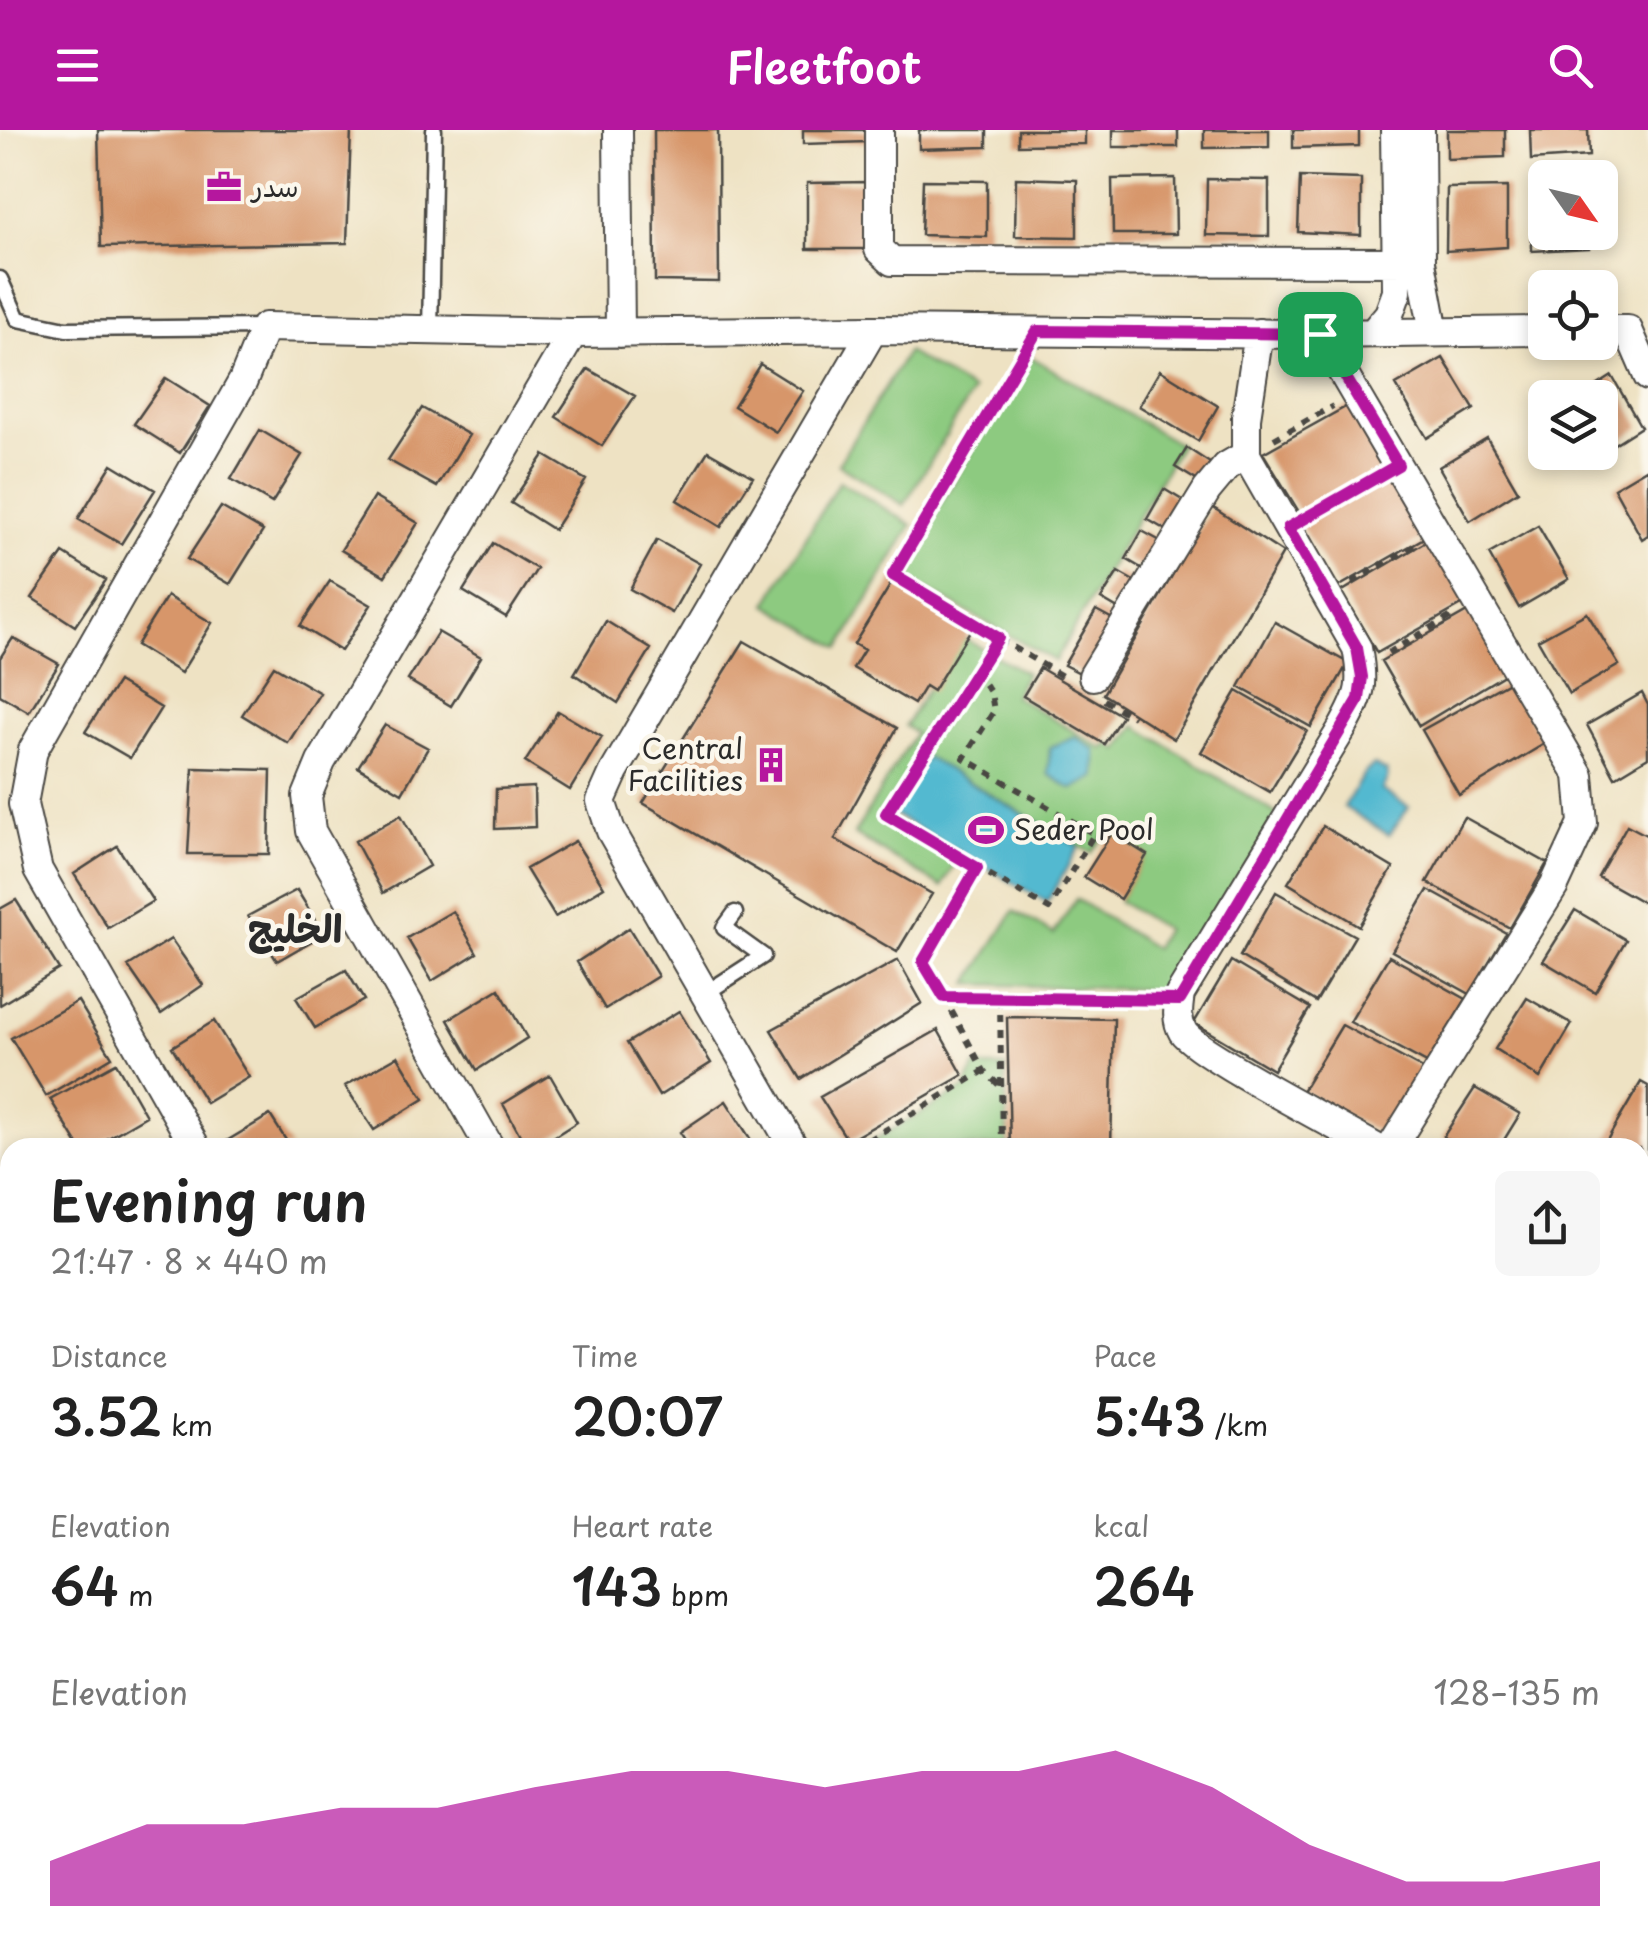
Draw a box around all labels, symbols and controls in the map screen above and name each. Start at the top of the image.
text: Fleetfoot [726,31,922,99]
icon: menu [50,38,105,93]
icon: search [1543,38,1598,93]
north arrow [1528,160,1618,250]
map controls [1528,160,1618,470]
place label: سدر [250,164,299,207]
office icon: سدر [205,168,243,206]
button: locate [1528,270,1618,360]
pin [1278,292,1363,377]
icon: arrive [1293,307,1348,362]
button: layers [1528,380,1618,470]
place label: Central Facilities [627,726,743,801]
building icon: Central Facilities [752,746,790,784]
place label: Seder Pool [1014,807,1154,850]
sports icon: Seder Pool [967,811,1005,849]
district label: الخليج [248,899,342,956]
text: Evening run [50,1158,368,1241]
button: share [1495,1171,1600,1276]
text: 21:47 · 8 × 440 m [50,1237,328,1285]
text: Distance [50,1334,168,1377]
text: Time [572,1334,638,1377]
text: Pace [1093,1334,1157,1377]
text: 3.52 [50,1377,162,1453]
text: 20:07 [572,1377,723,1453]
text: 5:43 [1093,1377,1206,1453]
text: km [162,1403,213,1446]
text: /km [1206,1403,1268,1446]
text: Elevation [50,1504,171,1547]
text: Heart rate [572,1504,713,1547]
text: kcal [1093,1504,1149,1547]
text: 64 [50,1547,119,1623]
text: 143 [572,1547,662,1623]
text: 264 [1093,1547,1195,1623]
text: m [119,1573,153,1616]
text: bpm [662,1573,729,1616]
text: Elevation [50,1668,188,1716]
text: 128–135 m [1434,1668,1600,1716]

